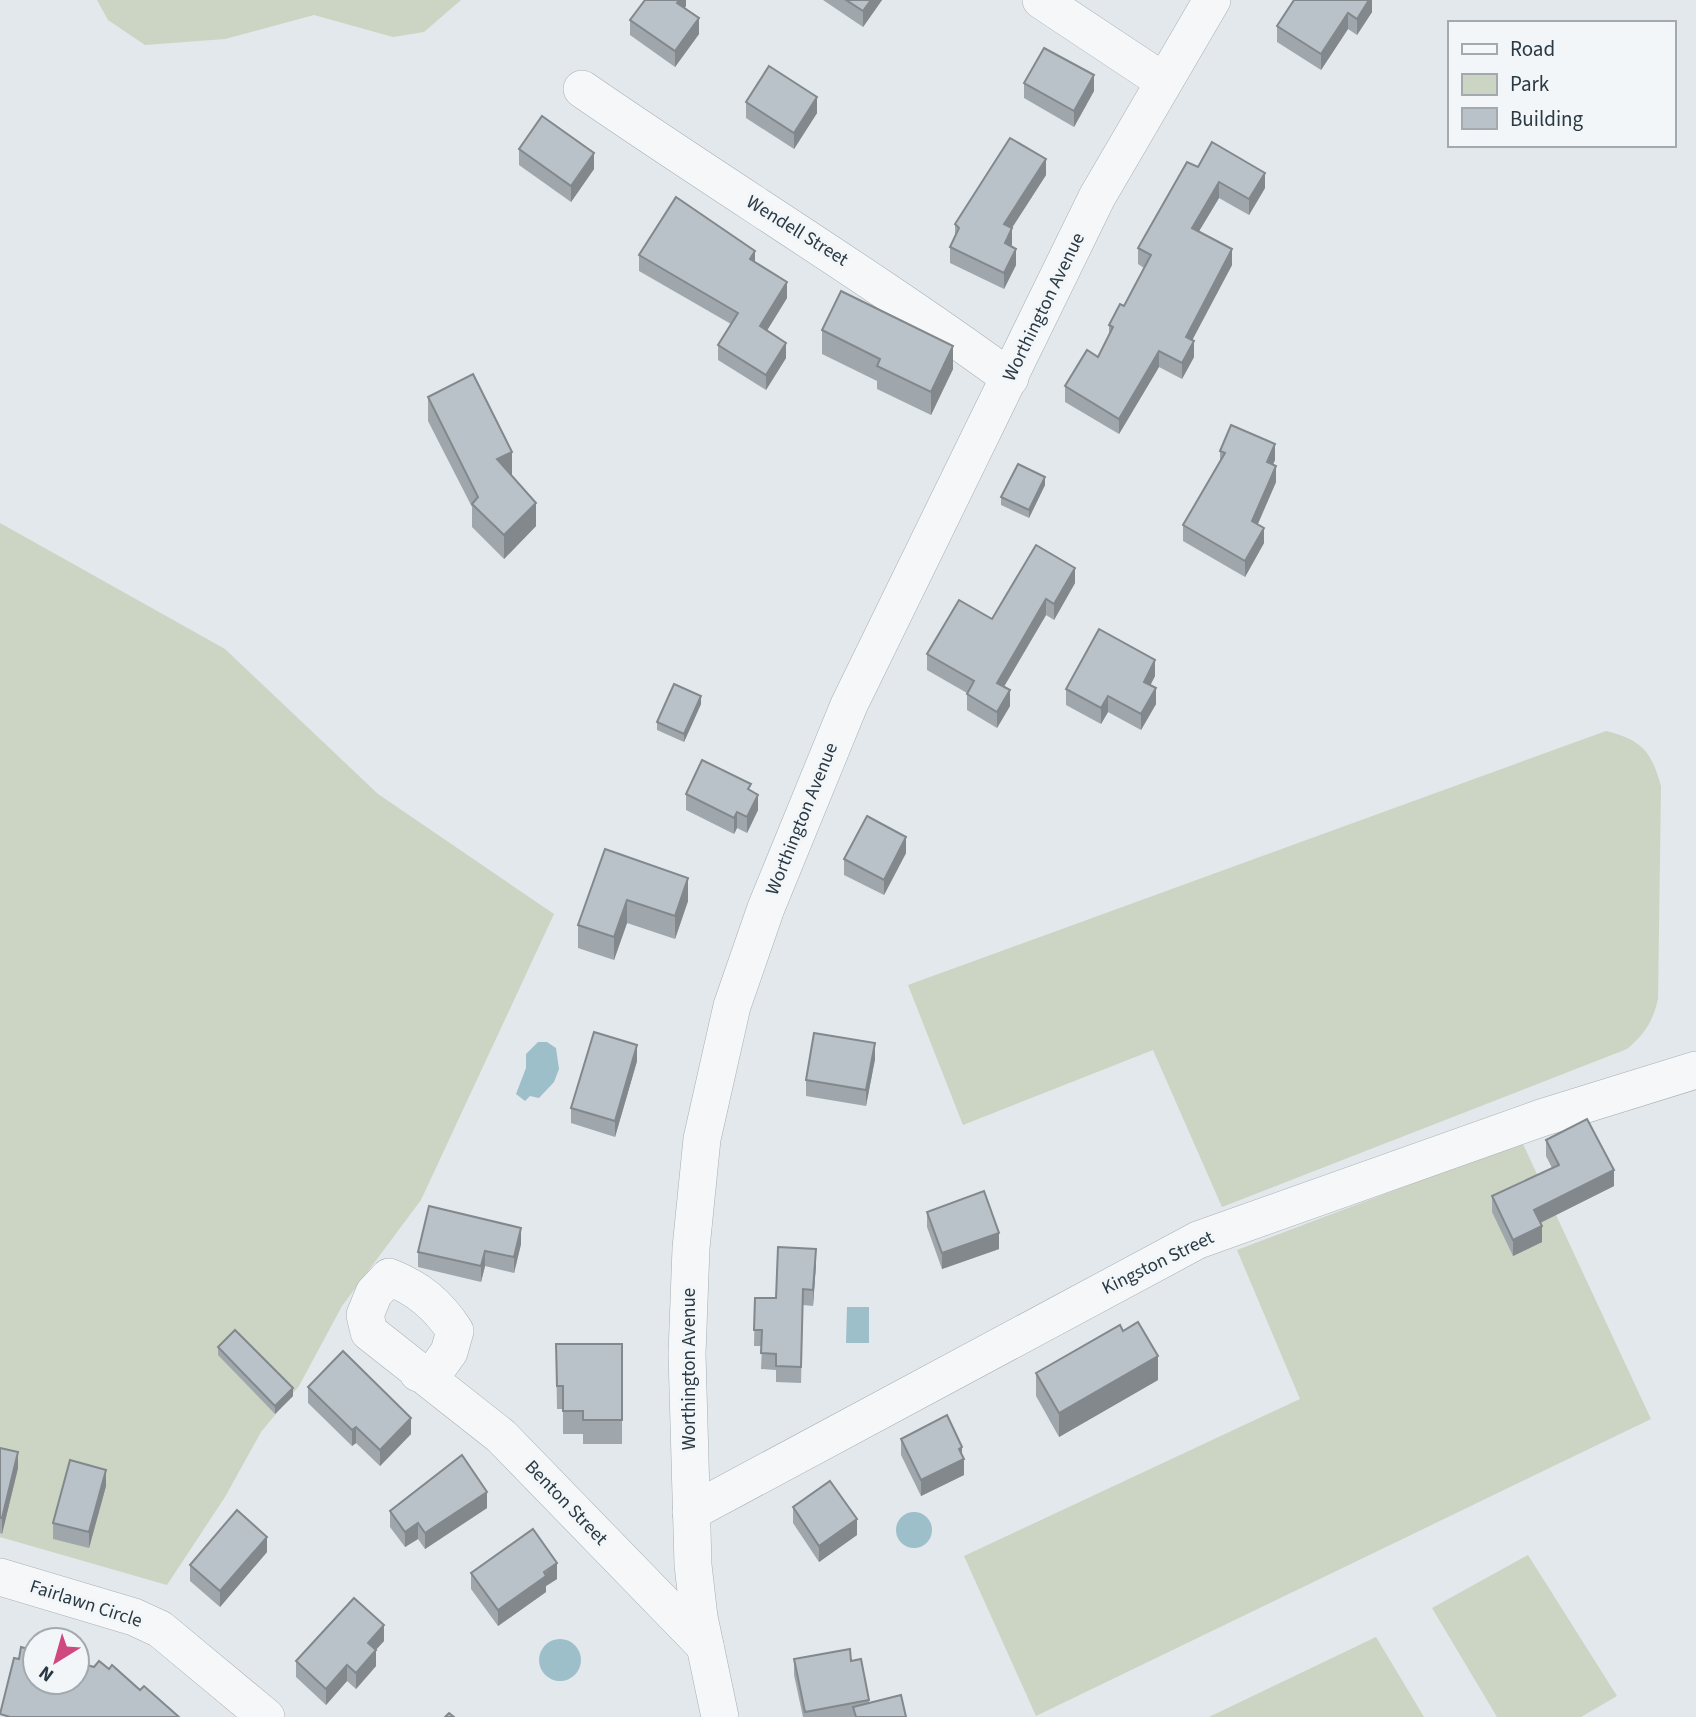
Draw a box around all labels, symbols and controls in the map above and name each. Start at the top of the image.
legend [1448,21,1675,147]
text: Road [1510,34,1555,64]
text: Park [1510,69,1550,99]
text: Building [1510,104,1584,134]
street label: Wendell Street [741,189,854,273]
street label: Worthington Avenue [996,228,1092,386]
street label: Worthington Avenue [759,739,845,899]
street label: Kingston Street [1097,1224,1219,1302]
street label: Worthington Avenue [676,1288,703,1450]
street label: Benton Street [518,1454,614,1552]
street label: Fairlawn Circle [26,1573,146,1635]
north arrow [21,1626,91,1696]
text: N [33,1659,60,1688]

